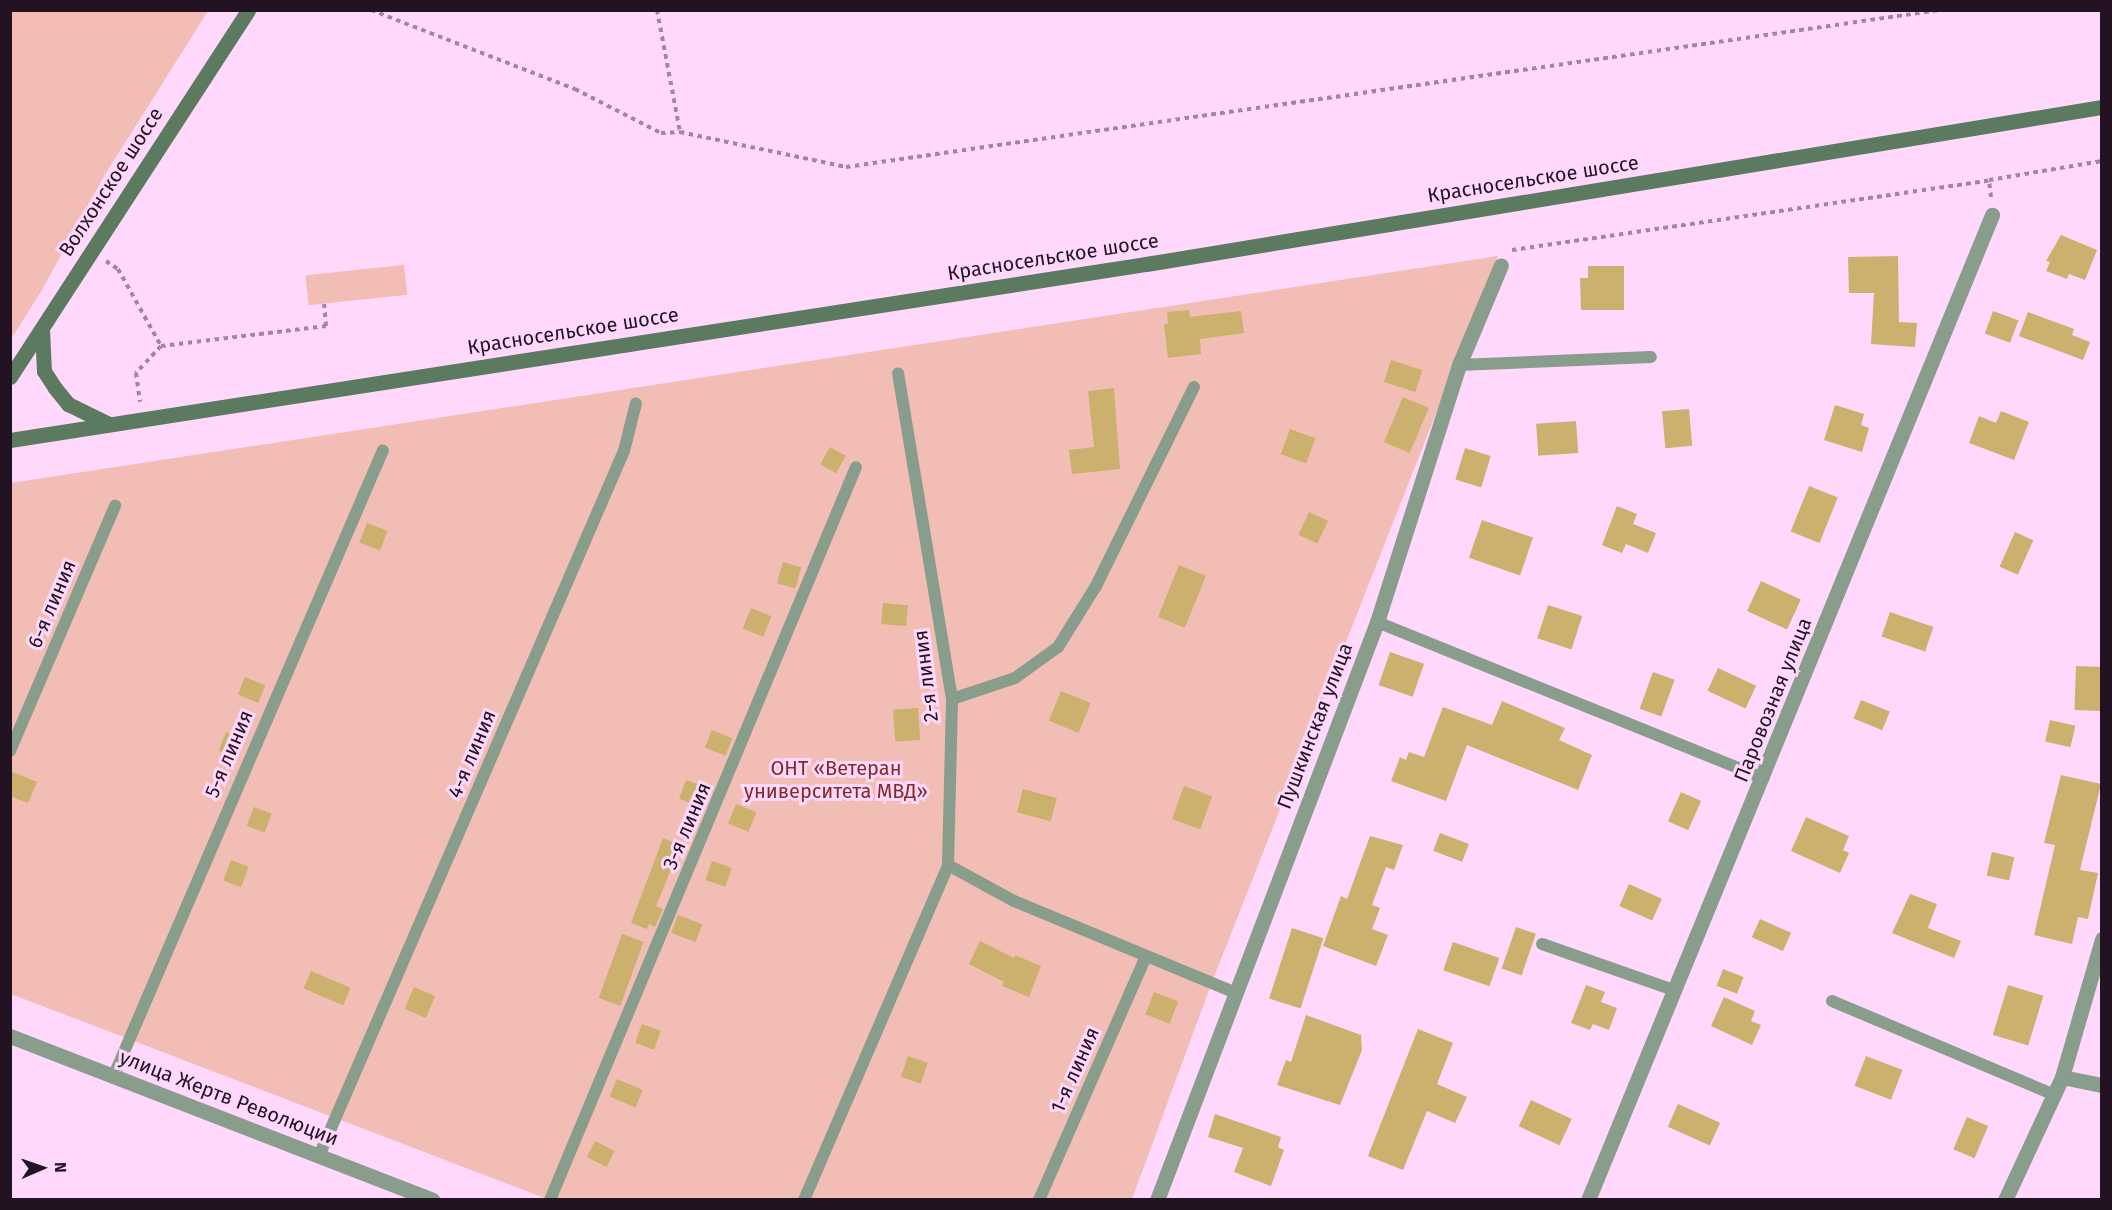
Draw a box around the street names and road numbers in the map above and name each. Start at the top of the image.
street label: Волхонское шоссе [54,103,168,261]
street label: Красносельское шоссе [1426,150,1640,208]
street label: Красносельское шоссе [946,228,1160,286]
street label: Красносельское шоссе [466,302,680,360]
street label: 6-я линия [23,556,81,652]
street label: Паровозная улица [1729,614,1817,786]
street label: 2-я линия [908,629,944,723]
street label: Пушкинская улица [1272,640,1358,812]
street label: 4-я линия [443,706,501,802]
street label: 5-я линия [200,707,258,801]
street label: 3-я линия [658,779,716,873]
street label: 1-я линия [1046,1023,1104,1117]
street label: улица Жертв Революции [116,1045,342,1151]

